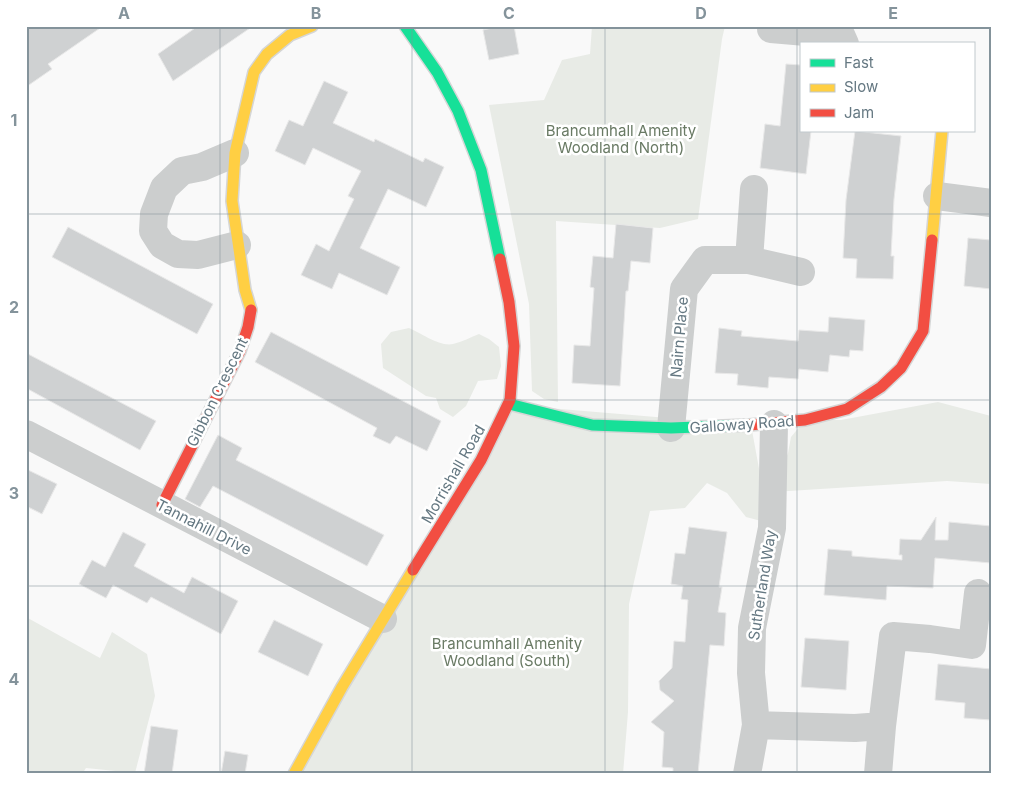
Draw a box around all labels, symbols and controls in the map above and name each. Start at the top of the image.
text: A [118,3,130,23]
text: B [311,3,321,23]
text: C [503,3,515,23]
text: D [695,3,707,23]
text: E [888,3,898,23]
legend [800,42,974,132]
text: Fast [844,53,874,72]
text: Slow [844,77,878,96]
text: Jam [844,103,874,122]
text: 1 [11,110,17,130]
park label: Brancumhall Amenity Woodland (North) [546,121,697,157]
street label: Nairn Place [666,296,692,378]
text: 2 [9,297,19,317]
street label: Gibbon Crescent [182,334,252,450]
street label: Galloway Road [689,411,795,437]
street label: Morrishall Road [417,421,489,527]
text: 3 [9,483,19,503]
street label: Tannahill Drive [153,495,255,559]
street label: Sutherland Way [744,528,780,642]
park label: Brancumhall Amenity Woodland (South) [432,634,583,670]
text: 4 [9,669,20,689]

